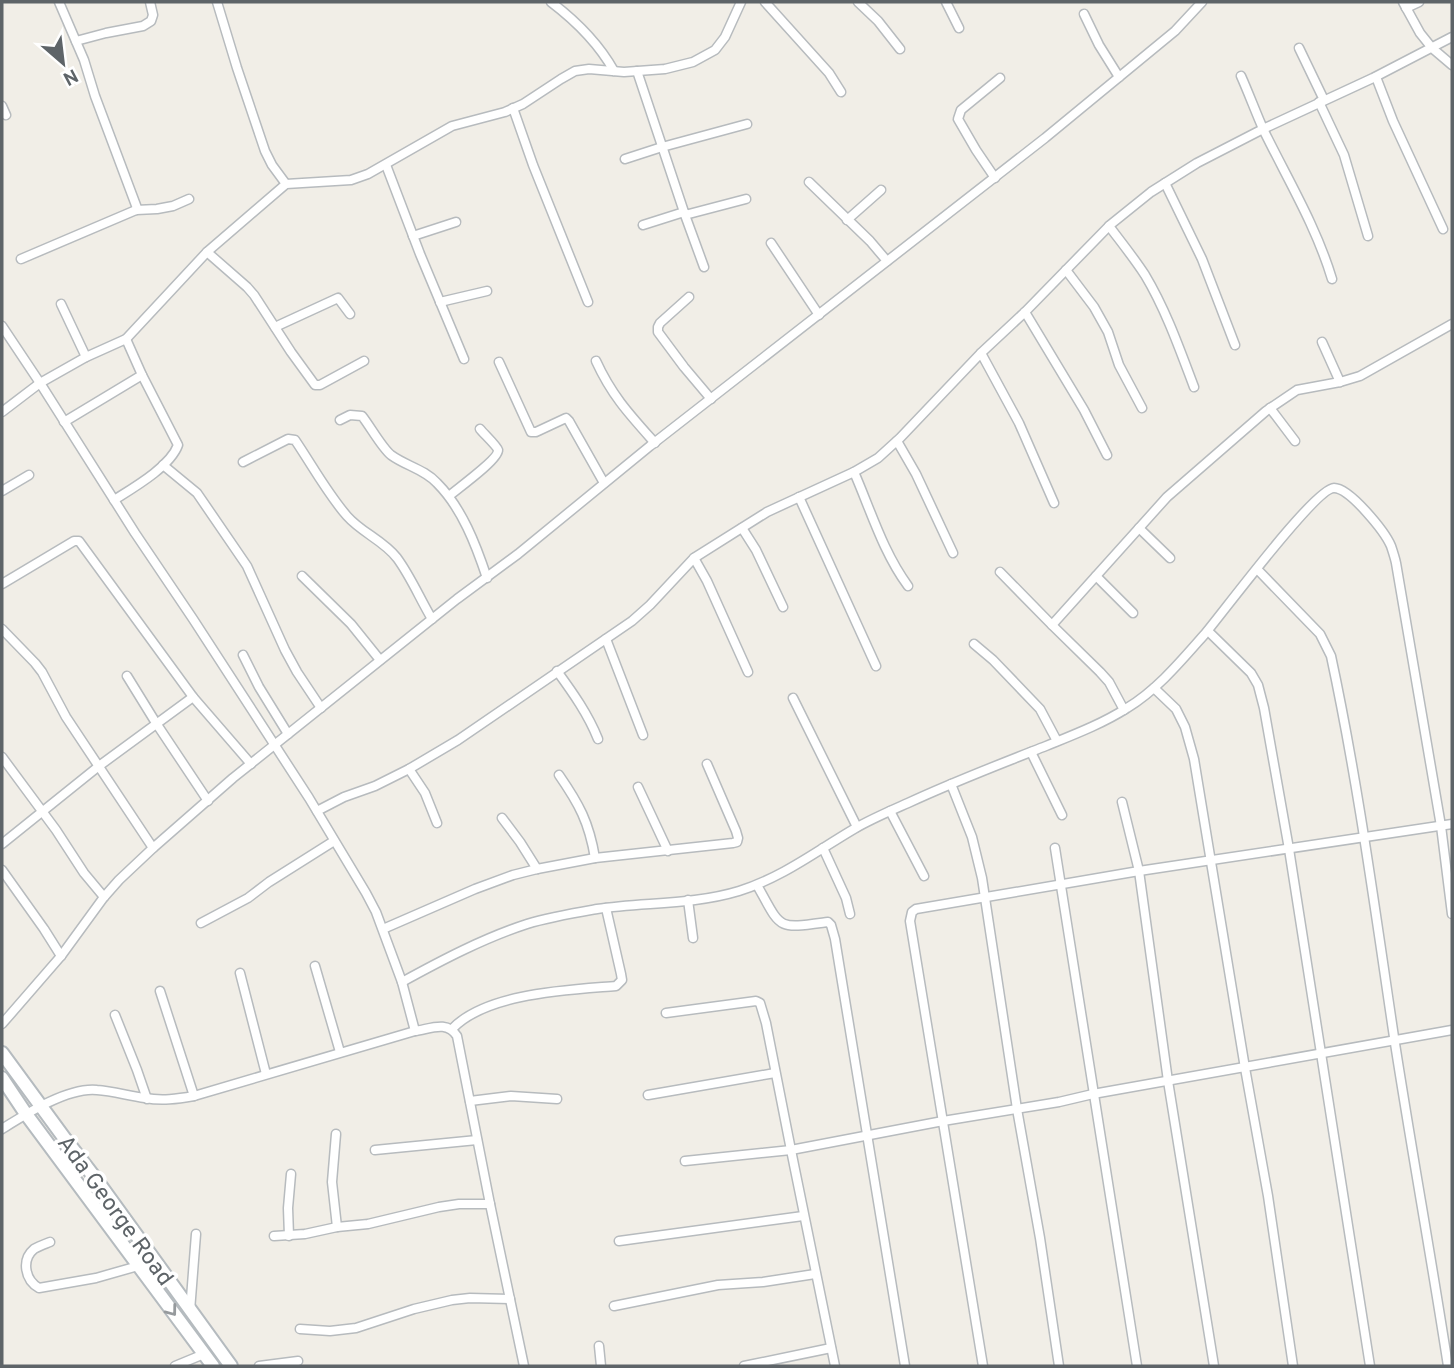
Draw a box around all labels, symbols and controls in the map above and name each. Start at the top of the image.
north arrow [28,28,98,98]
text: N [58,62,82,90]
street label: Ada George Road [50,1130,178,1293]
one-way arrow [163,1304,176,1316]

